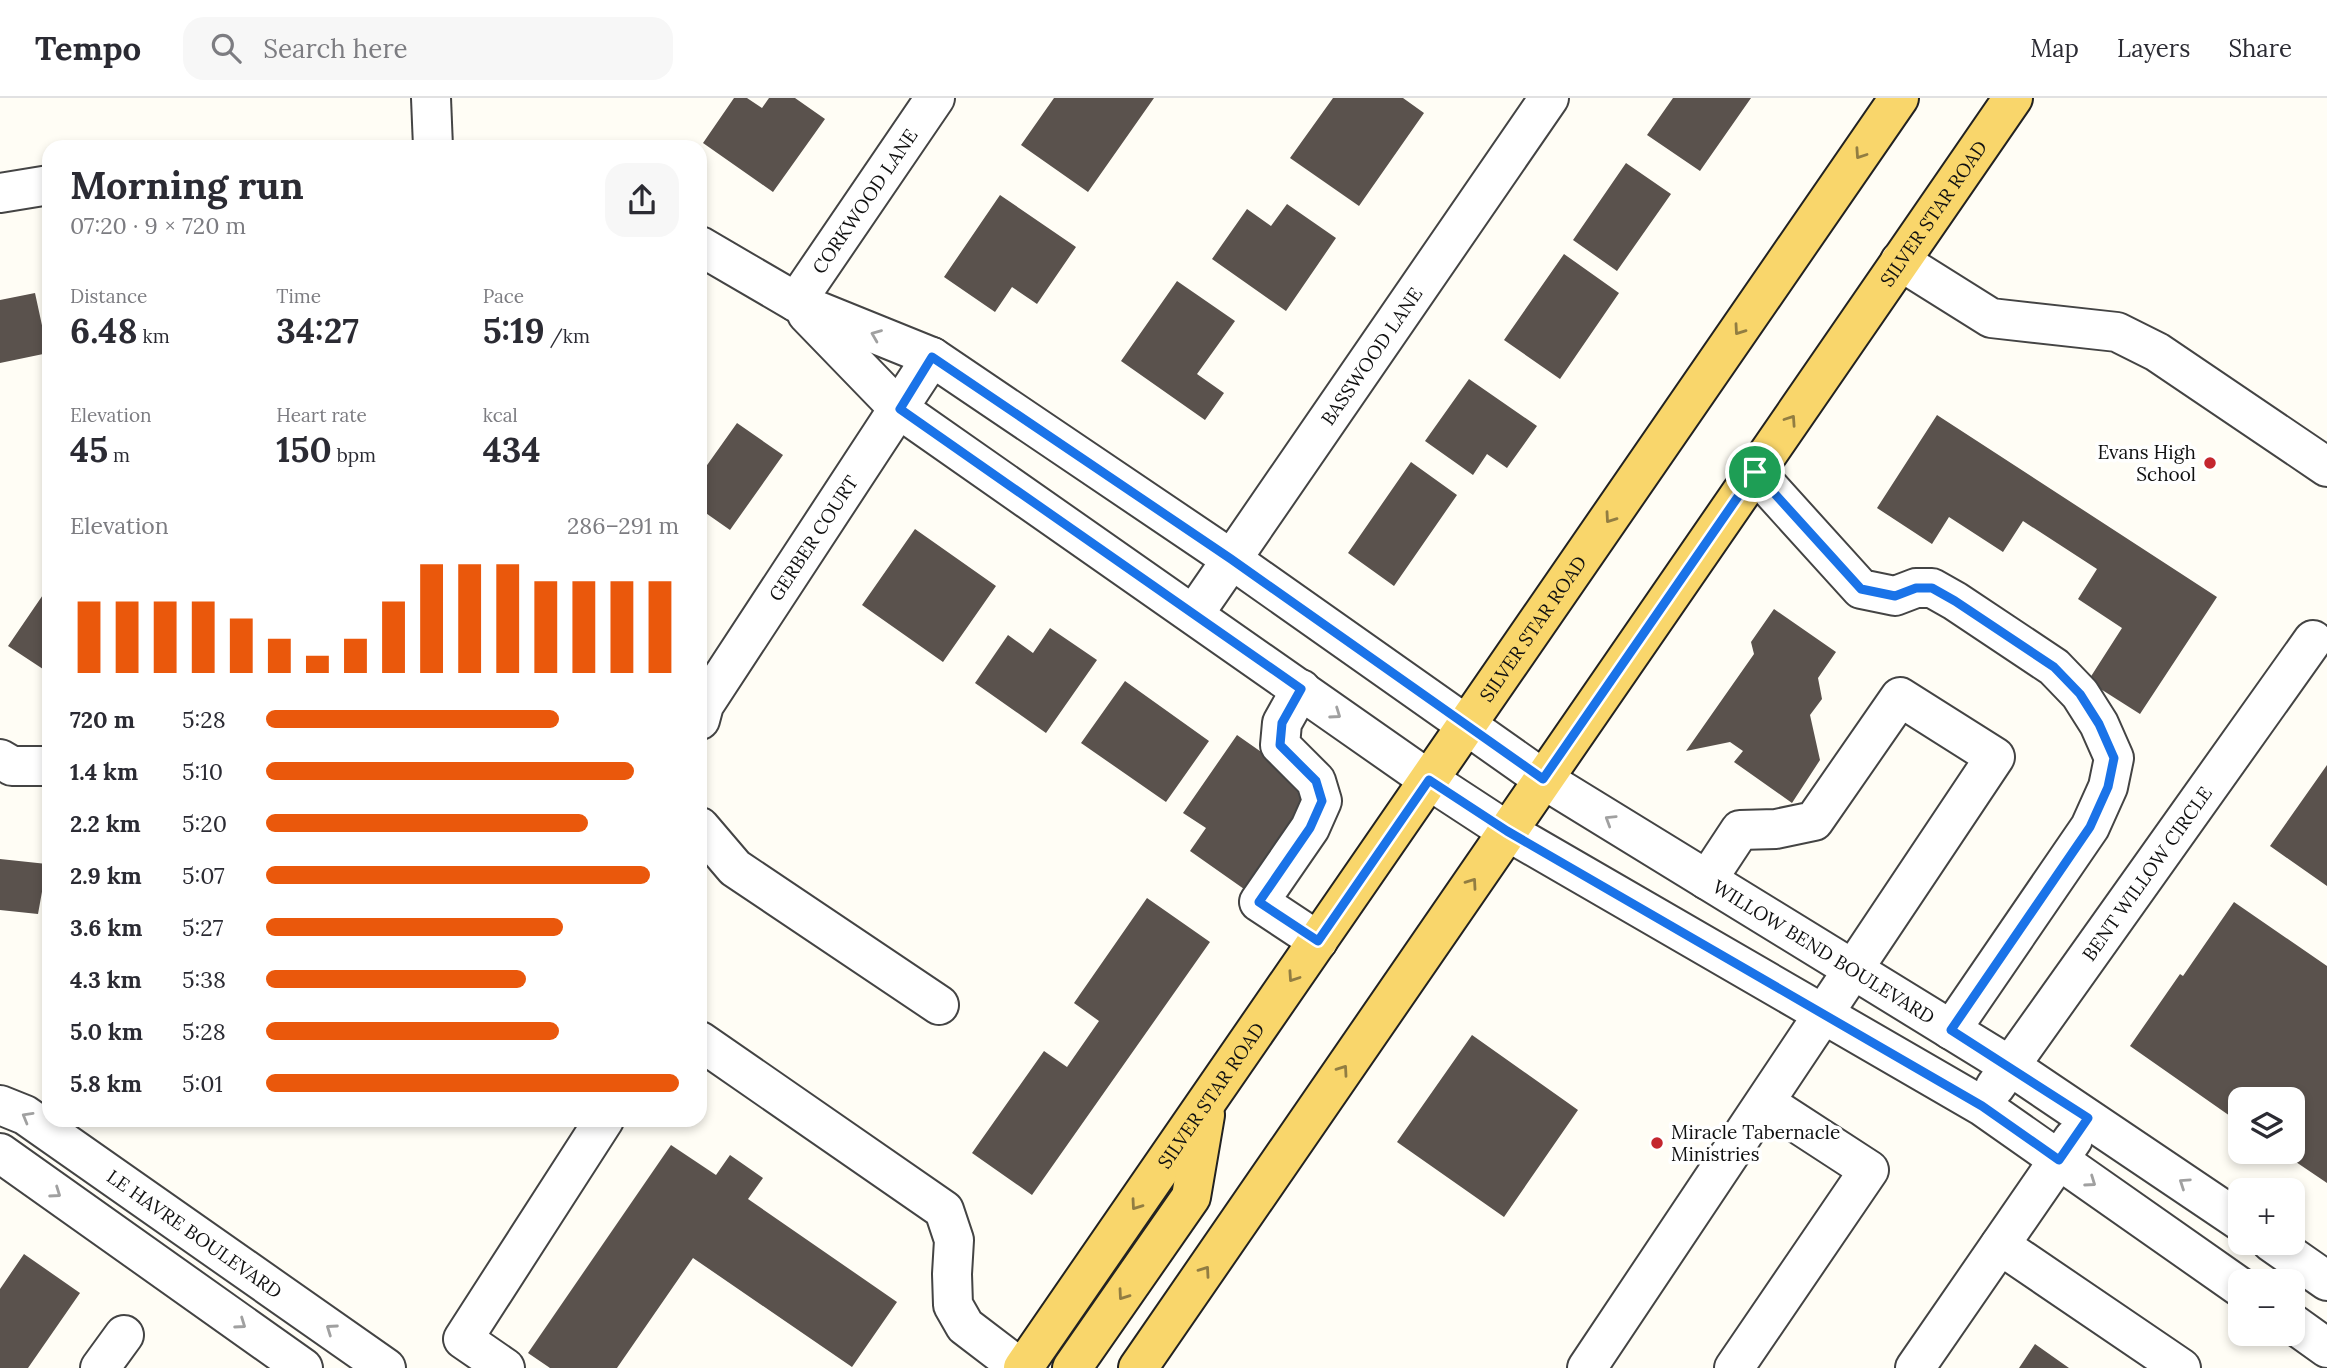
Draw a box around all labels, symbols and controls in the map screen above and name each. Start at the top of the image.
search box [183,17,673,80]
text: Tempo [35,27,141,69]
icon: search [207,29,245,67]
text: Search here [263,32,408,65]
text: Map [2030,33,2079,64]
text: Layers [2117,33,2190,64]
text: Share [2228,33,2292,64]
street label: CORKWOOD LANE [807,124,923,278]
street label: SILVER STAR ROAD [1875,136,1992,291]
one-way arrow [1856,146,1868,159]
text: Morning run [70,161,304,209]
button: share [605,163,679,237]
text: 07:20 · 9 × 720 m [70,211,246,240]
street label: BASSWOOD LANE [1316,283,1427,430]
text: Distance [70,284,147,308]
text: Time [276,284,321,308]
text: Pace [483,284,524,308]
text: 6.48 [70,308,137,353]
text: 34:27 [276,308,359,353]
text: 5:19 [483,308,545,353]
one-way arrow [1734,323,1747,336]
text: km [137,324,170,348]
text: /km [545,324,590,348]
one-way arrow [870,329,882,343]
text: Elevation [70,403,152,427]
text: Heart rate [276,403,367,427]
text: kcal [483,403,518,427]
one-way arrow [1783,415,1795,428]
text: 45 [70,427,108,472]
text: 150 [276,427,332,472]
text: 434 [483,427,541,472]
place label: Evans High School [2097,440,2196,486]
pin [1725,442,1785,502]
text: m [108,443,130,467]
text: bpm [332,443,376,467]
icon: arrive [1736,453,1774,491]
marker: Evans High School [2202,455,2218,471]
street label: GERBER COURT [763,471,863,606]
one-way arrow [1606,510,1618,523]
text: Elevation [70,511,169,540]
text: 286–291 m [567,511,679,540]
street label: SILVER STAR ROAD [1474,551,1592,706]
text: 720 m [70,705,135,734]
text: 5:28 [182,705,226,734]
one-way arrow [1328,706,1341,718]
text: 1.4 km [70,757,138,786]
text: 5:10 [182,757,223,786]
street label: BENT WILLOW CIRCLE [2077,782,2217,965]
text: 2.2 km [70,809,141,838]
text: 5:20 [182,809,227,838]
one-way arrow [1605,815,1618,828]
text: 2.9 km [70,861,142,890]
text: 5:07 [182,861,225,890]
street label: WILLOW BEND BOULEVARD [1708,874,1939,1029]
one-way arrow [1464,877,1477,890]
text: 3.6 km [70,913,142,942]
text: 5:27 [182,913,223,942]
text: 4.3 km [70,965,142,994]
text: 5:38 [182,965,226,994]
one-way arrow [1289,969,1301,982]
text: 5.0 km [70,1017,143,1046]
text: 5:28 [182,1017,226,1046]
street label: SILVER STAR ROAD [1152,1018,1270,1173]
one-way arrow [1335,1065,1347,1078]
text: 5.8 km [70,1069,142,1098]
text: 5:01 [182,1069,223,1098]
map controls [2228,1087,2305,1346]
button: layers [2228,1087,2305,1164]
one-way arrow [21,1112,34,1125]
place label: Miracle Tabernacle Ministries [1671,1120,1840,1166]
marker: Miracle Tabernacle Ministries [1649,1135,1665,1151]
street label: LE HAVRE BOULEVARD [102,1164,287,1304]
one-way arrow [2083,1174,2096,1186]
one-way arrow [2178,1178,2191,1191]
button: + [2228,1178,2305,1255]
one-way arrow [48,1185,61,1197]
one-way arrow [1132,1197,1144,1210]
one-way arrow [1197,1266,1209,1279]
button: − [2228,1269,2305,1346]
one-way arrow [1119,1287,1131,1300]
one-way arrow [233,1316,246,1328]
one-way arrow [326,1325,339,1337]

